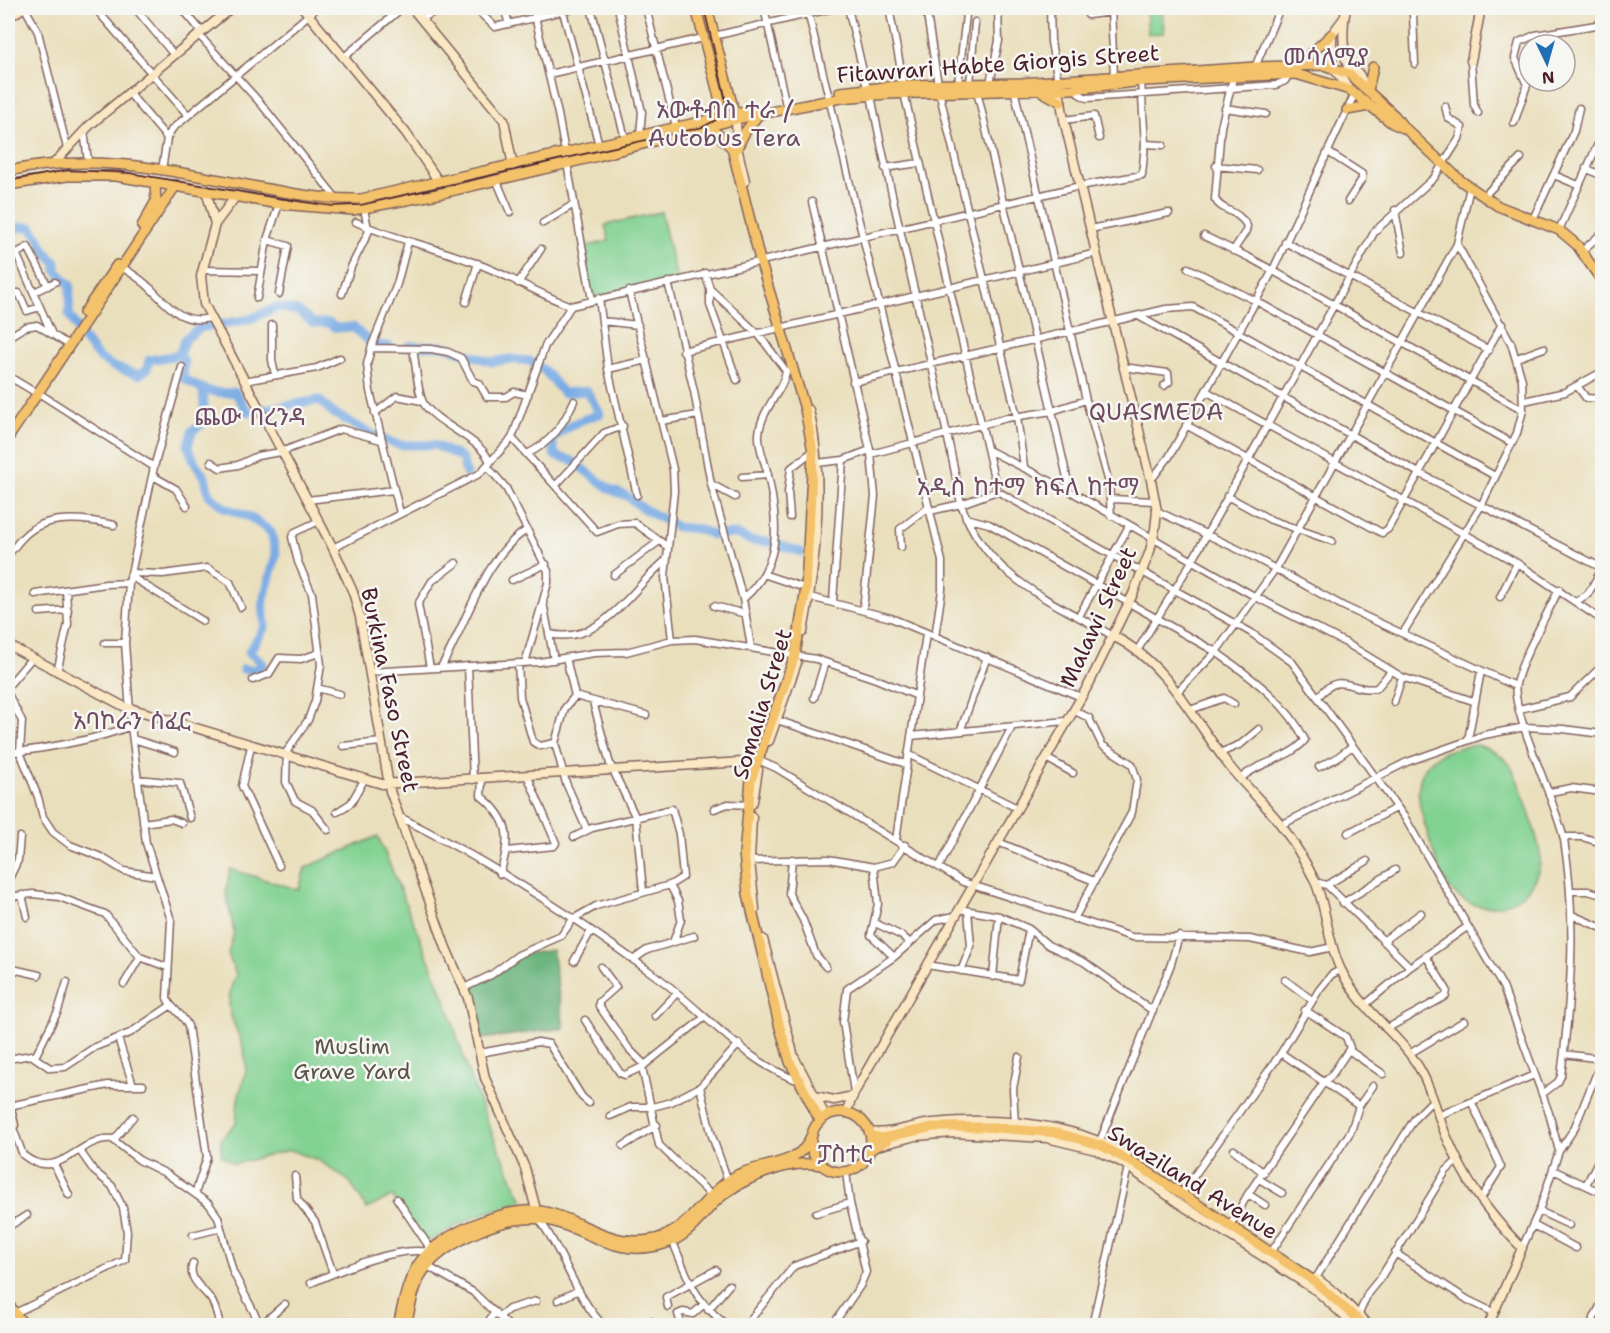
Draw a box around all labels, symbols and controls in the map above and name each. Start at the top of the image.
north arrow [1517,33,1577,93]
street label: Fitawrari Habte Giorgis Street [836,38,1160,90]
district label: መሳለሚያ [1283,41,1369,73]
text: N [1541,66,1555,88]
district label: አውቶብስ ተራ / Autobus Tera [648,94,800,154]
district label: QUASMEDA [1089,396,1223,428]
district label: ጨው በረንዳ [194,401,306,433]
district label: አዲስ ከተማ ክፍለ ከተማ [917,471,1139,503]
street label: Malawi Street [1053,542,1143,692]
street label: Burkina Faso Street [354,585,426,795]
street label: Somalia Street [725,625,799,783]
district label: አባኮራን ሰፈር [73,705,191,737]
park label: Muslim Grave Yard [293,1032,411,1086]
street label: Swaziland Avenue [1103,1118,1283,1246]
district label: ፓስተር [818,1138,872,1170]

